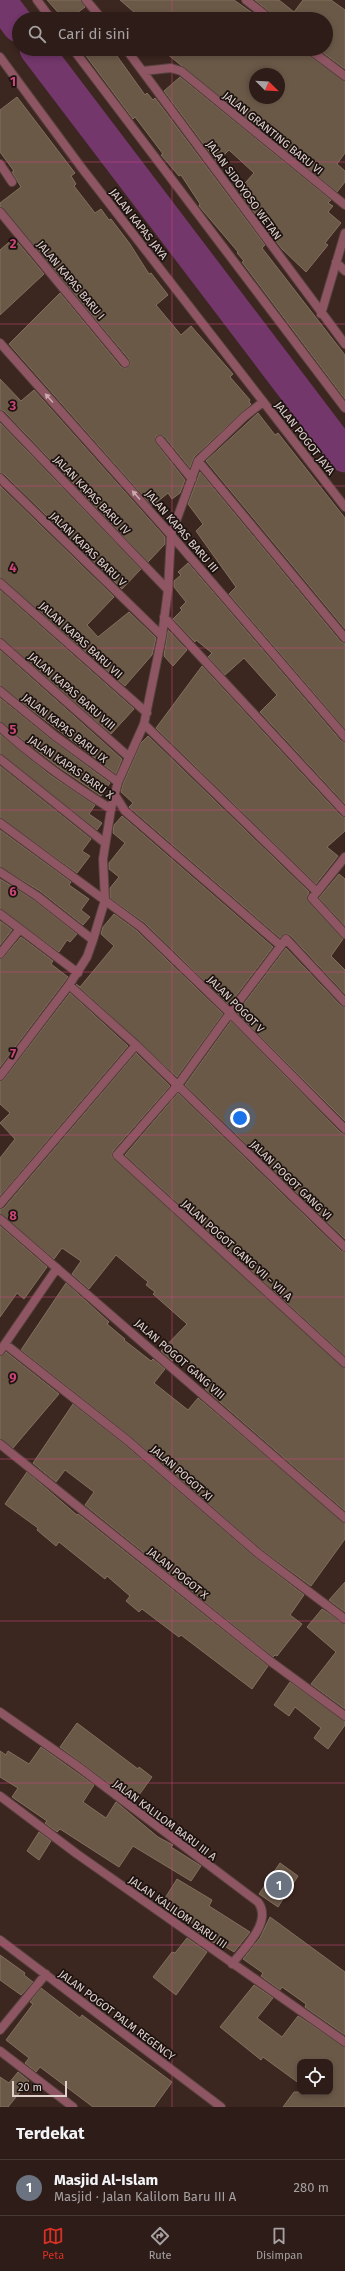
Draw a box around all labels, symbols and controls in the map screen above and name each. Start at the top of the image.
search box [12,12,333,56]
icon: search [26,23,48,45]
text: Cari di sini [58,25,130,43]
north arrow [249,68,285,104]
text: 1 [10,74,16,89]
street label: JALAN GRANTING BARU VI [220,89,325,178]
street label: JALAN SIDOYOSO WETAN [203,138,284,242]
street label: JALAN KAPAS JAYA [107,186,171,263]
text: 2 [10,236,17,251]
street label: JALAN KAPAS BARU I [34,238,107,322]
one-way arrow [45,393,54,403]
text: 3 [9,398,17,413]
street label: JALAN POGOT JAYA [272,399,338,478]
street label: JALAN KAPAS BARU IV [51,453,133,538]
street label: JALAN KAPAS BARU III [142,487,221,575]
one-way arrow [131,490,141,500]
street label: JALAN KAPAS BARU V [47,509,129,590]
text: 4 [9,560,17,575]
street label: JALAN KAPAS BARU VII [36,599,125,681]
street label: JALAN KAPAS BARU VIII [25,650,118,733]
street label: JALAN KAPAS BARU IX [20,691,110,766]
text: 5 [10,722,17,737]
street label: JALAN KAPAS BARU X [26,733,116,802]
text: 6 [9,884,17,899]
street label: JALAN POGOT V [205,973,267,1036]
text: 7 [10,1046,16,1061]
your location [230,1108,250,1128]
street label: JALAN POGOT GANG VI [247,1138,334,1223]
street label: JALAN POGOT GANG VII - VII A [179,1197,295,1304]
text: 8 [9,1208,17,1223]
street label: JALAN POGOT GANG VIII [132,1317,227,1402]
text: 9 [9,1370,17,1385]
street label: JALAN POGOT XI [148,1443,215,1504]
street label: JALAN POGOT X [145,1545,211,1602]
street label: JALAN KALILOM BARU III A [110,1777,219,1864]
pin: 1 [266,1870,292,1900]
street label: JALAN KALILOM BARU III [126,1874,229,1951]
street label: JALAN POGOT PALM REGENCY [56,1967,177,2063]
map controls [297,2059,333,2095]
button: locate [297,2059,333,2095]
scale bar [12,2079,67,2098]
text: 20 m [18,2081,42,2094]
text: Terdekat [16,2123,85,2144]
text: Masjid Al-Islam [54,2171,158,2189]
text: 1 [26,2180,32,2195]
text: 280 m [294,2180,329,2195]
text: Masjid · Jalan Kalilom Baru III A [54,2189,236,2204]
tab: Peta [42,2225,64,2262]
tab: Rute [149,2225,172,2262]
tab: Disimpan [256,2225,303,2262]

